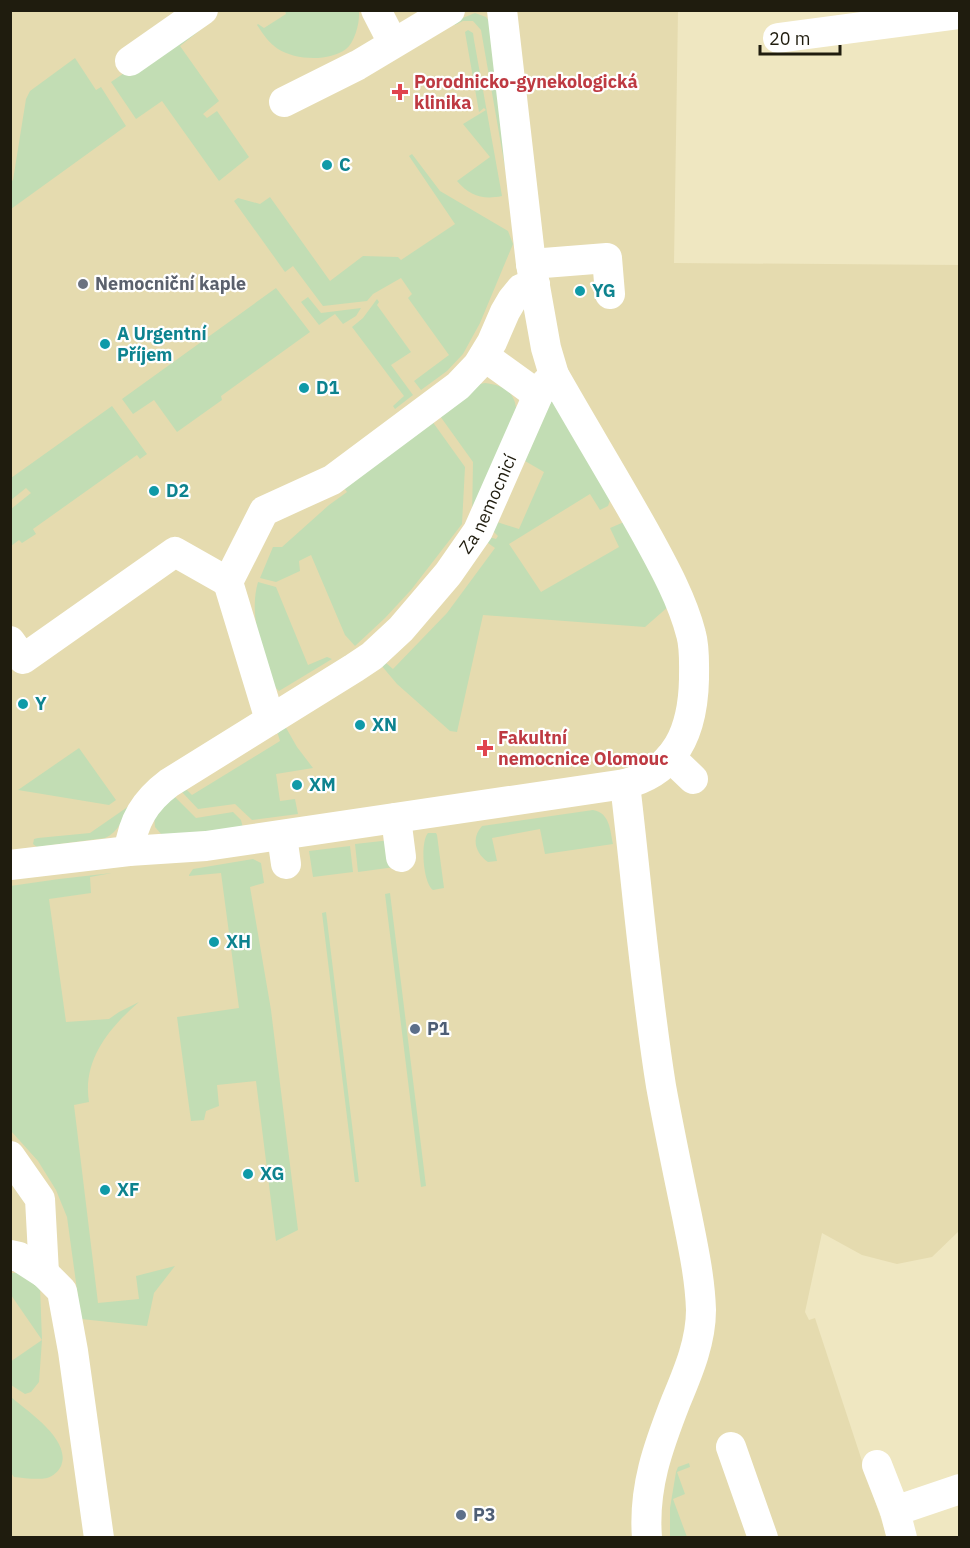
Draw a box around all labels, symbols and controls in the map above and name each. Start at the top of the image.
scale bar [760,18,840,56]
text: 20 m [769,27,811,50]
place label: Porodnicko-gynekologická klinika [414,70,638,114]
marker: Porodnicko-gynekologická klinika [391,83,409,101]
place label: C [339,153,351,176]
marker: C [320,158,334,172]
place label: Nemocniční kaple [95,272,246,295]
marker: Nemocniční kaple [76,277,90,291]
place label: YG [592,279,616,302]
marker: YG [573,284,587,298]
place label: A Urgentní Příjem [117,322,207,366]
marker: A Urgentní Příjem [98,337,112,351]
place label: D1 [316,376,340,399]
marker: D1 [297,381,311,395]
street label: Za nemocnicí [454,450,522,558]
place label: D2 [166,479,189,502]
marker: D2 [147,484,161,498]
place label: Y [35,692,47,715]
marker: Y [16,697,30,711]
place label: XN [372,713,397,736]
marker: XN [353,718,367,732]
place label: Fakultní nemocnice Olomouc [498,726,669,770]
marker: Fakultní nemocnice Olomouc [476,739,494,757]
place label: XM [309,773,336,796]
marker: XM [290,778,304,792]
place label: XH [226,930,251,953]
marker: XH [207,935,221,949]
place label: P1 [427,1017,450,1040]
marker: P1 [408,1022,422,1036]
place label: XG [260,1162,285,1185]
marker: XG [241,1167,255,1181]
place label: XF [117,1178,140,1201]
marker: XF [98,1183,112,1197]
place label: P3 [473,1503,496,1526]
marker: P3 [454,1508,468,1522]

